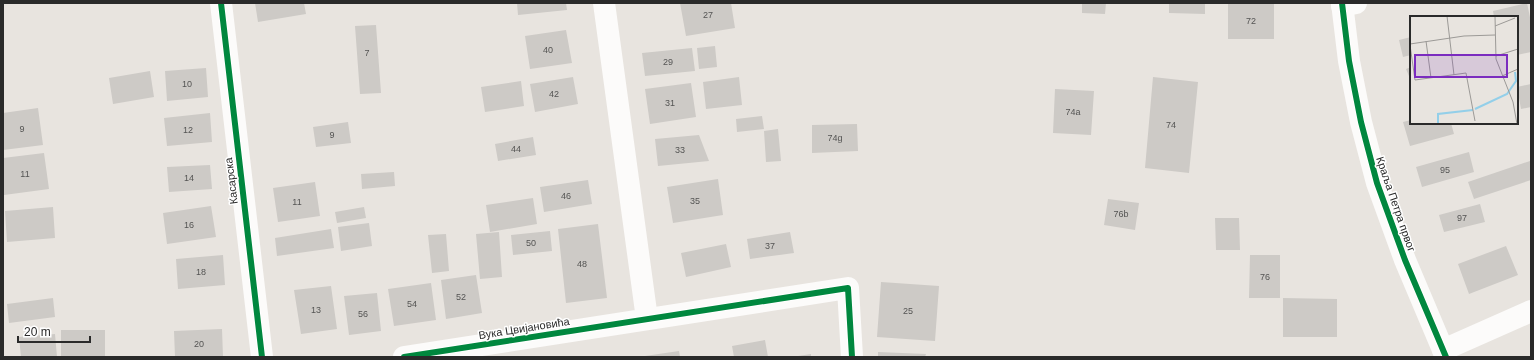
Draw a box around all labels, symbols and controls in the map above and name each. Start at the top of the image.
house number: 27 [703,10,713,20]
house number: 72 [1246,16,1256,26]
inset map [1410,16,1518,124]
house number: 40 [543,45,553,55]
house number: 7 [364,48,370,58]
house number: 29 [663,57,673,67]
house number: 10 [182,79,192,89]
house number: 42 [549,89,559,99]
house number: 31 [665,98,675,108]
house number: 74a [1065,107,1081,117]
house number: 74 [1166,120,1176,130]
house number: 9 [19,124,25,134]
house number: 12 [183,125,193,135]
house number: 9 [329,130,335,140]
house number: 74g [827,133,843,143]
house number: 44 [511,144,521,154]
house number: 33 [675,145,685,155]
street label: Краља Петра првог [1374,155,1418,253]
street label: Касарска [222,156,240,205]
house number: 95 [1440,165,1450,175]
house number: 11 [20,169,30,179]
house number: 14 [184,173,194,183]
house number: 46 [561,191,571,201]
house number: 35 [690,196,700,206]
house number: 11 [292,197,302,207]
house number: 76b [1113,209,1129,219]
house number: 97 [1457,213,1467,223]
house number: 16 [184,220,194,230]
house number: 50 [526,238,536,248]
house number: 37 [765,241,775,251]
house number: 48 [577,259,587,269]
house number: 18 [196,267,206,277]
house number: 76 [1260,272,1270,282]
house number: 52 [456,292,466,302]
house number: 54 [407,299,417,309]
house number: 13 [311,305,321,315]
house number: 25 [903,306,913,316]
house number: 56 [358,309,368,319]
street label: Вука Цвијановића [478,315,571,341]
scale bar [18,318,90,344]
text: 20 m [24,325,51,339]
house number: 20 [194,339,204,349]

